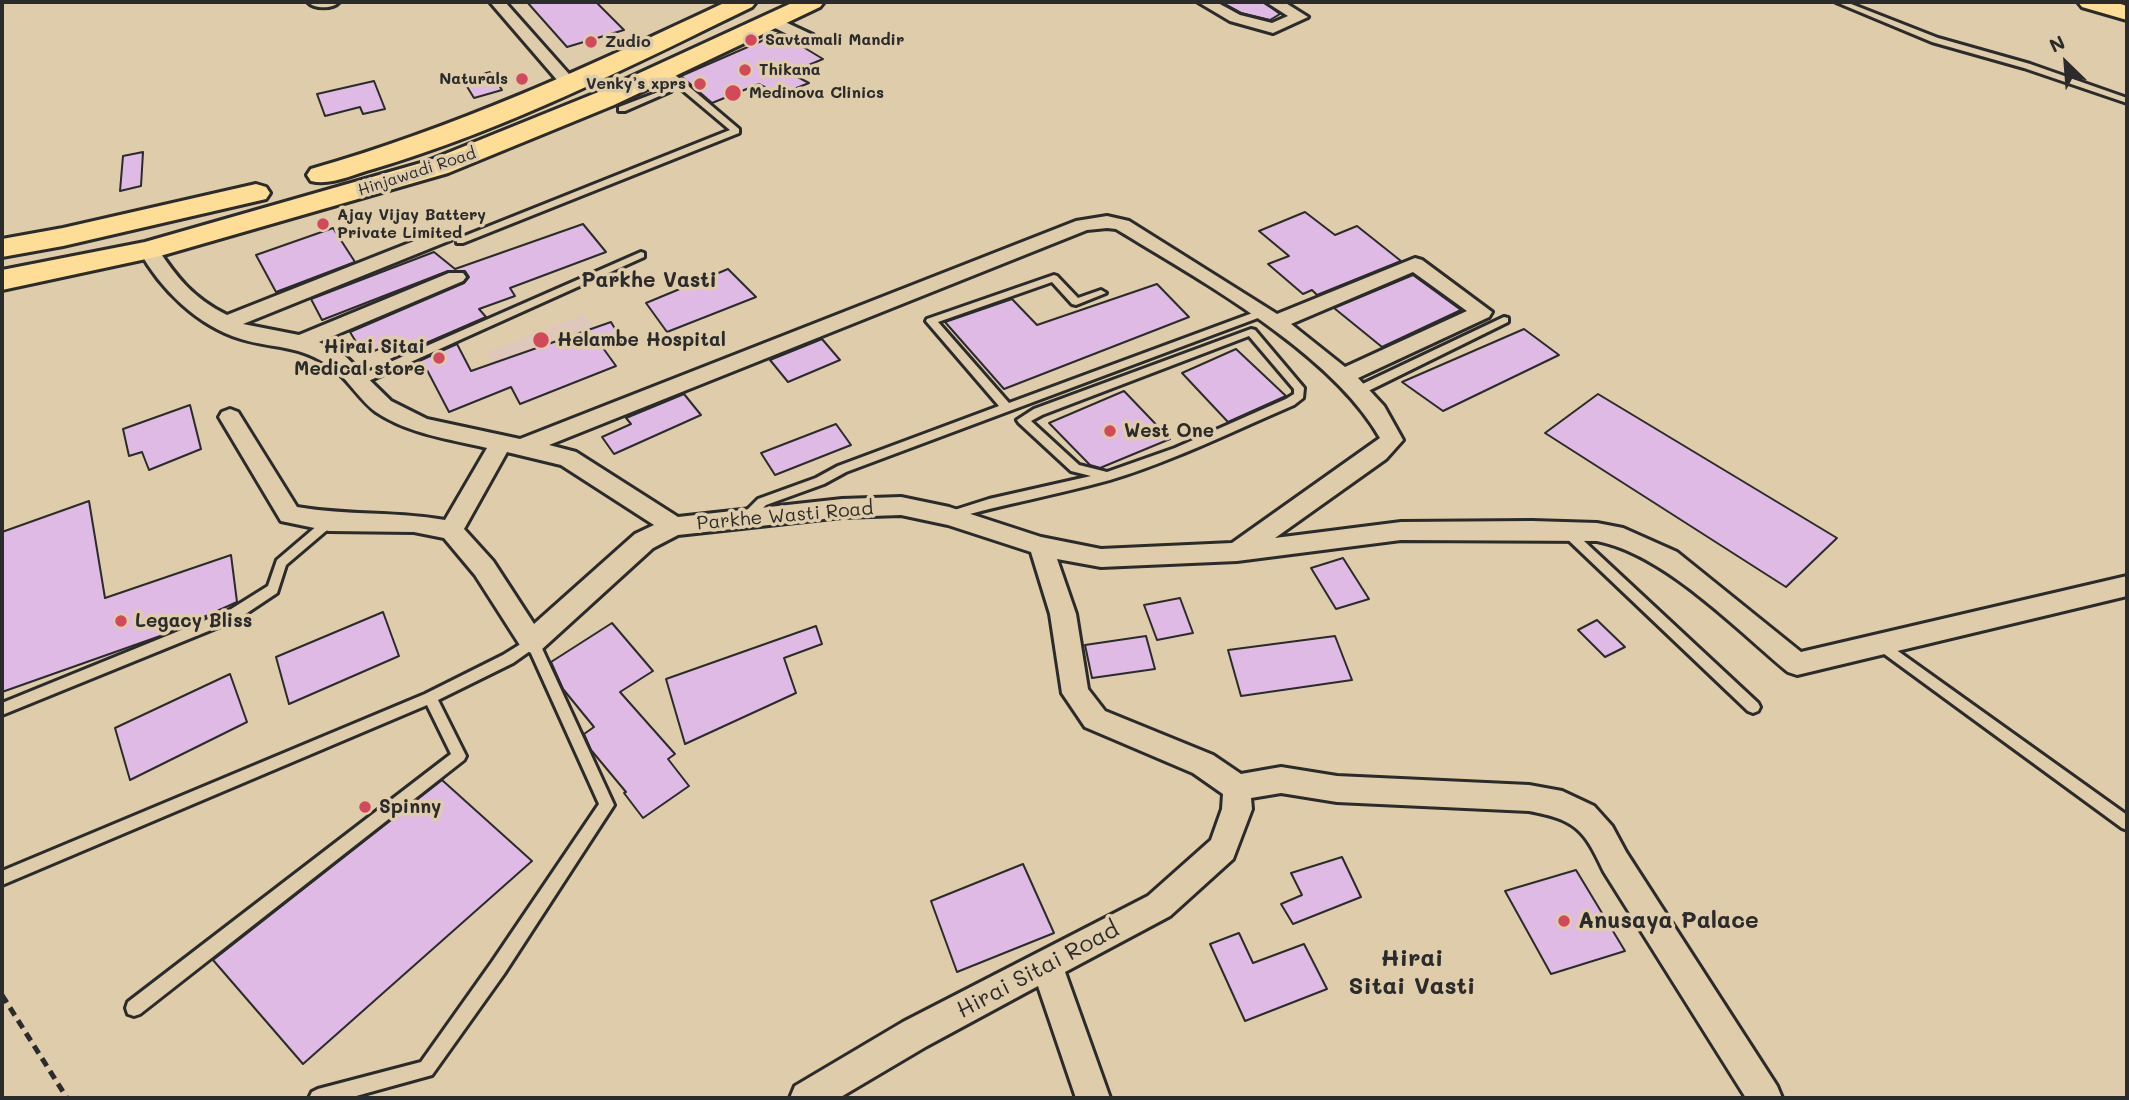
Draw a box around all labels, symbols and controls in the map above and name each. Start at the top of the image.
north arrow [2031,28,2101,98]
text: N [2045,29,2069,58]
place label: Savtamali Mandir [765,30,904,50]
place label: Zudio [605,32,651,52]
marker: Savtamali Mandir [743,32,759,48]
marker: Zudio [583,34,599,50]
place label: Thikana [759,60,821,80]
marker: Thikana [737,62,753,78]
place label: Naturals [439,69,508,89]
marker: Naturals [514,71,530,87]
place label: Venky’s xprs [586,74,686,94]
marker: Venky’s xprs [692,76,708,92]
marker: Medinova Clinics [723,83,743,103]
place label: Medinova Clinics [749,83,884,103]
street label: Hinjawadi Road [356,144,478,200]
place label: Ajay Vijay Battery Private Limited [337,205,486,243]
marker: Ajay Vijay Battery Private Limited [315,216,331,232]
district label: Parkhe Vasti [581,268,717,294]
place label: Helambe Hospital [557,329,726,351]
marker: Helambe Hospital [531,330,551,350]
place label: Hirai Sitai Medical store [294,336,425,380]
marker: Hirai Sitai Medical store [431,350,447,366]
place label: West One [1124,420,1214,442]
marker: West One [1102,423,1118,439]
street label: Parkhe Wasti Road [696,497,874,535]
place label: Legacy Bliss [135,610,252,632]
marker: Legacy Bliss [113,613,129,629]
place label: Spinny [379,796,441,818]
marker: Spinny [357,799,373,815]
place label: Anusaya Palace [1578,907,1759,935]
marker: Anusaya Palace [1556,913,1572,929]
street label: Hirai Sitai Road [952,916,1124,1024]
district label: Hirai Sitai Vasti [1349,945,1475,1001]

